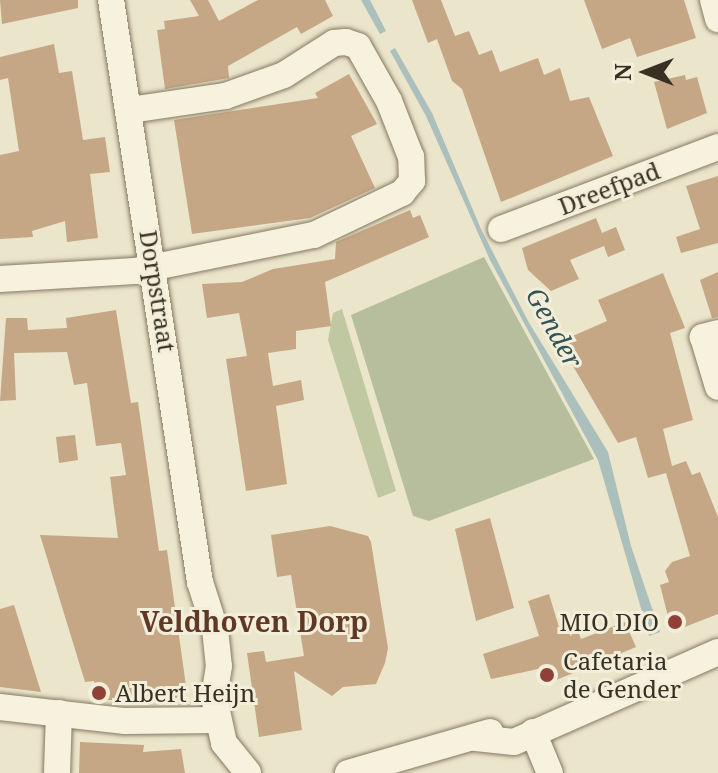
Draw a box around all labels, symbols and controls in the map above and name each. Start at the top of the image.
north arrow [606,32,686,112]
text: N [607,63,637,81]
street label: Dreefpad [554,156,664,220]
street label: Dorpstraat [134,228,182,354]
water label: Gender [519,282,589,374]
district label: Veldhoven Dorp [140,604,368,638]
place label: MIO DIO [560,608,659,636]
marker: MIO DIO [666,613,684,631]
place label: Cafetaria de Gender [563,647,681,703]
marker: Cafetaria de Gender [538,666,556,684]
place label: Albert Heijn [115,679,255,707]
marker: Albert Heijn [90,684,108,702]

